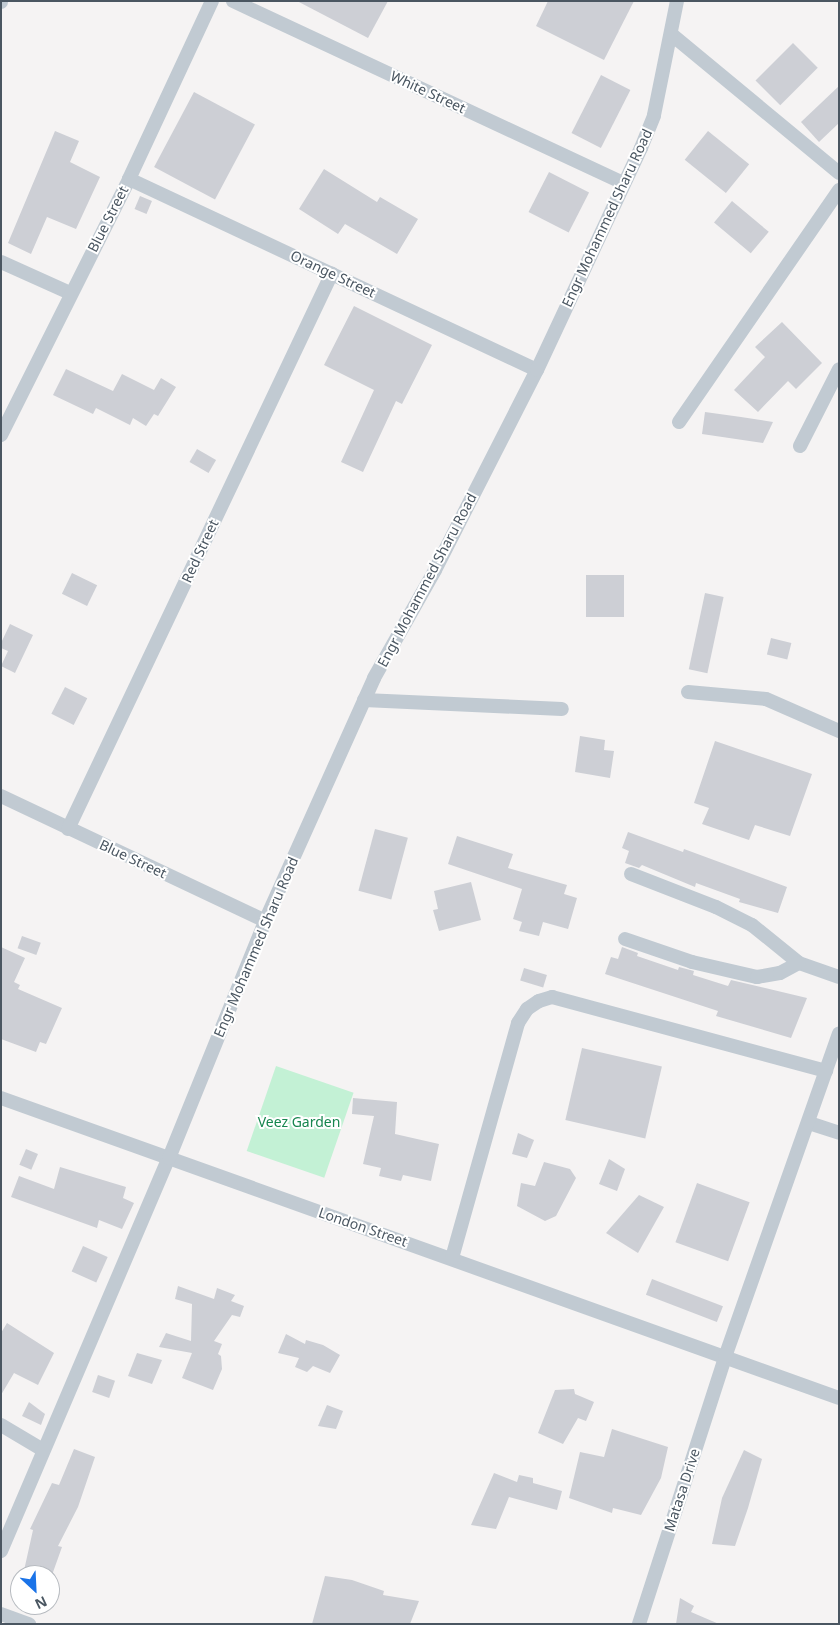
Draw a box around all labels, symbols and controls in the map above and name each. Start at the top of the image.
street label: White Street [388,67,468,117]
street label: Engr Mohammed Sharu Road [558,126,656,310]
street label: Blue Street [84,183,132,255]
street label: Orange Street [288,247,378,301]
street label: Engr Mohammed Sharu Road [374,490,480,670]
street label: Red Street [178,517,222,585]
street label: Blue Street [97,836,169,882]
street label: Engr Mohammed Sharu Road [210,854,302,1040]
park label: Veez Garden [258,1114,340,1130]
street label: London Street [316,1204,410,1250]
street label: Matasa Drive [661,1446,703,1534]
north arrow [10,1565,60,1615]
text: N [32,1592,50,1614]

